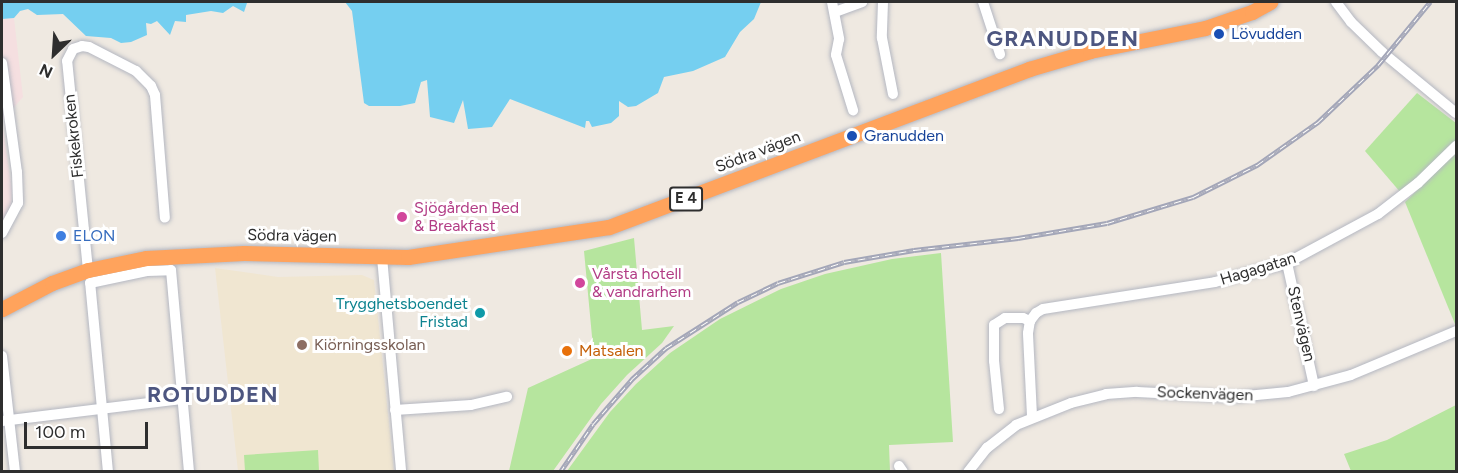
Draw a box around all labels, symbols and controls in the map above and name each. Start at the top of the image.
north arrow [24,24,84,84]
place label: Lövudden [1231,24,1302,44]
district label: GRANUDDEN [986,26,1140,52]
marker: Lövudden [1212,27,1226,41]
text: N [37,60,56,82]
street label: Fiskekroken [60,93,88,179]
place label: Granudden [864,126,944,146]
street label: Södra vägen [713,127,803,177]
marker: Granudden [845,129,859,143]
road number: E 4 [668,187,704,211]
place label: Sjögården Bed & Breakfast [414,198,519,236]
marker: Sjögården Bed & Breakfast [395,210,409,224]
place label: ELON [73,226,115,246]
street label: Södra vägen [247,226,337,246]
marker: ELON [54,229,68,243]
street label: Hagagatan [1218,248,1298,290]
place label: Vårsta hotell & vandrarhem [592,264,691,302]
marker: Vårsta hotell & vandrarhem [573,276,587,290]
street label: Stenvägen [1283,284,1319,364]
place label: Trygghetsboendet Fristad [336,294,468,332]
marker: Trygghetsboendet Fristad [473,306,487,320]
place label: Kiörningsskolan [314,335,426,355]
marker: Kiörningsskolan [295,338,309,352]
place label: Matsalen [579,341,644,361]
marker: Matsalen [560,344,574,358]
district label: ROTUDDEN [147,382,279,408]
street label: Sockenvägen [1156,383,1254,405]
scale bar [27,410,152,448]
text: 100 m [35,421,85,443]

